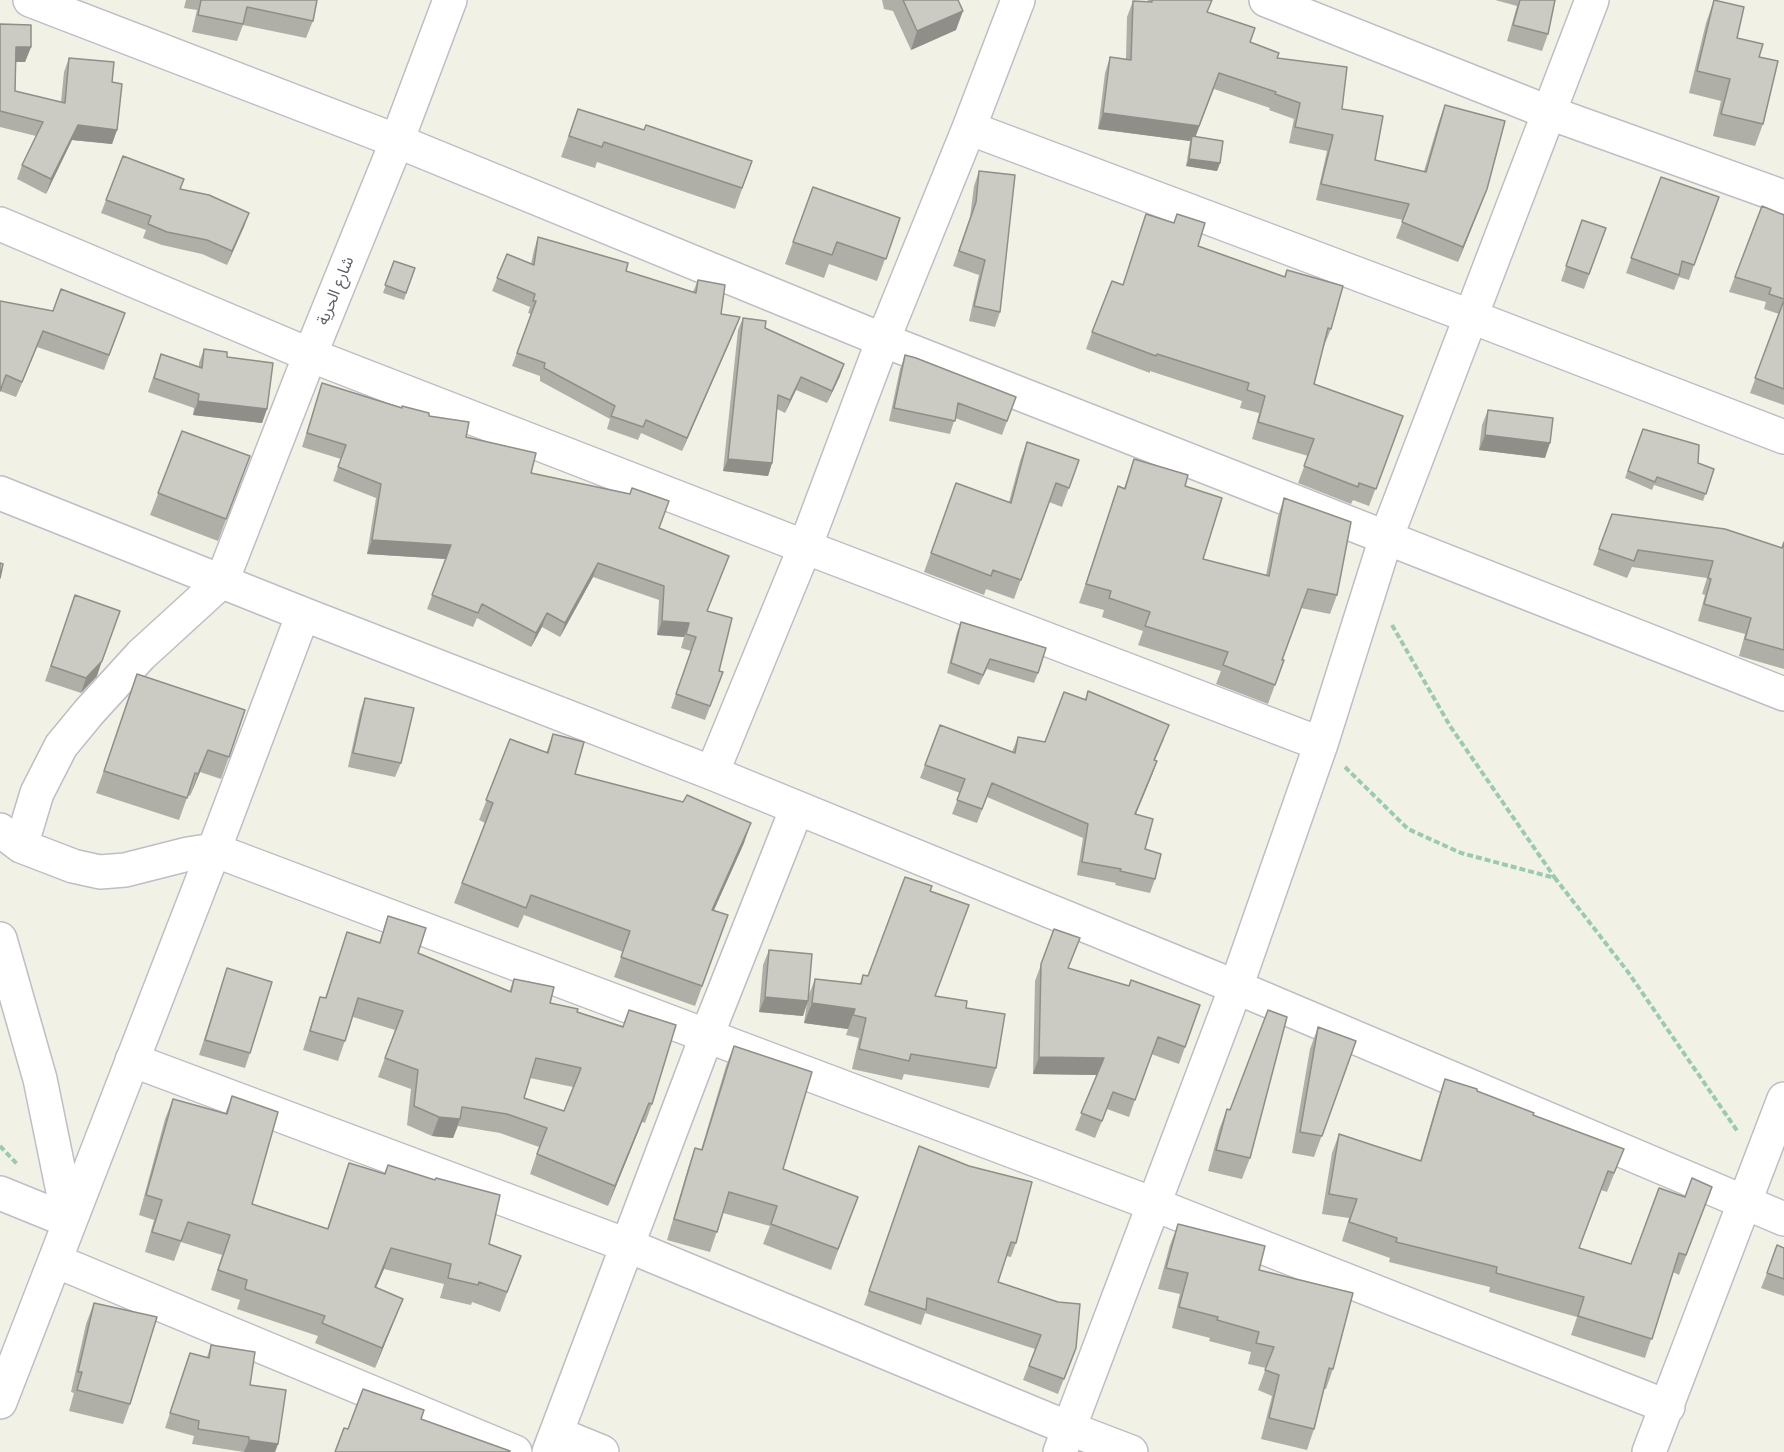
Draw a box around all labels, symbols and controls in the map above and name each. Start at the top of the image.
street label: شارع الحرية [314,254,358,328]

